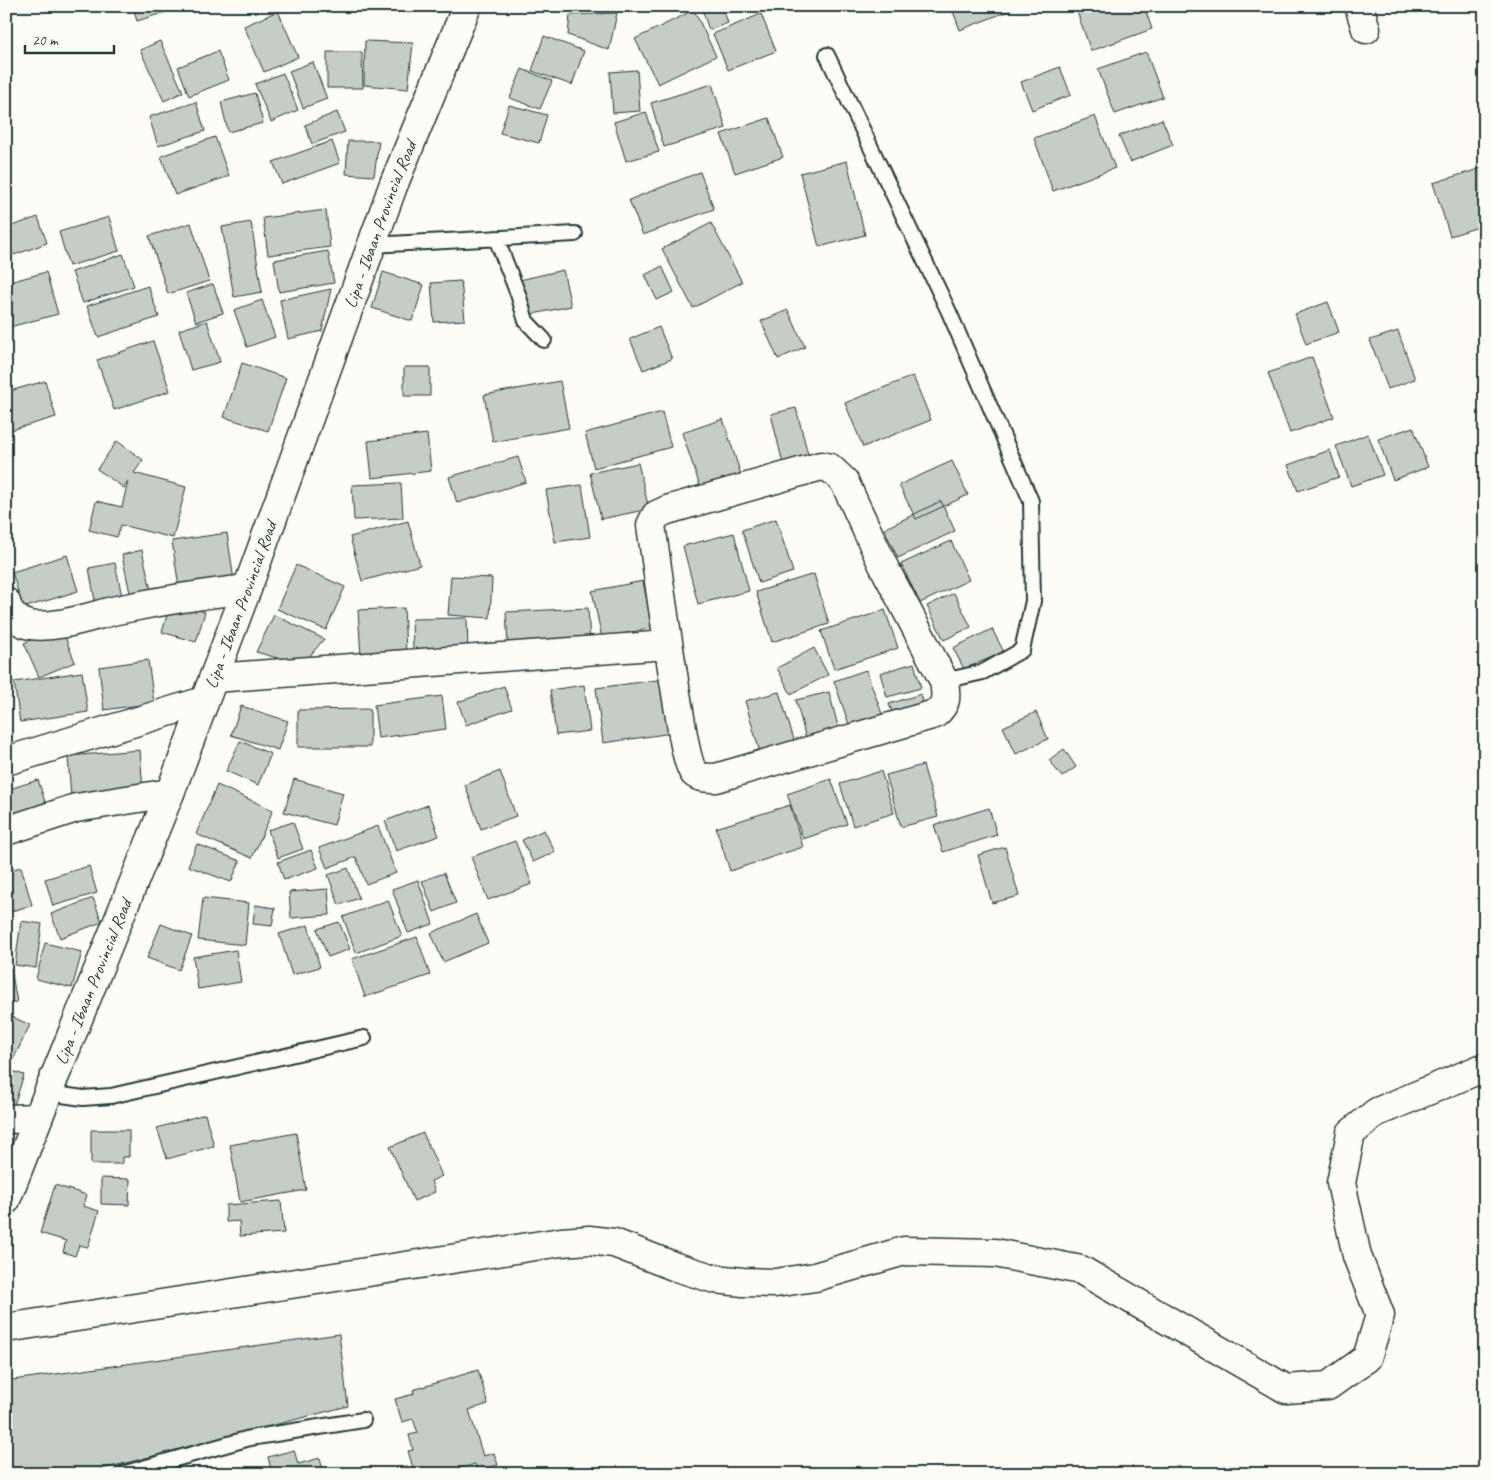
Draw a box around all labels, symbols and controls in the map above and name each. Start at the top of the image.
scale bar [25,22,114,54]
text: 20 m [32,31,59,50]
street label: Lipa - Ibaan Provincial Road [339,135,422,311]
street label: Lipa - Ibaan Provincial Road [200,515,283,691]
street label: Lipa - Ibaan Provincial Road [50,893,138,1068]

